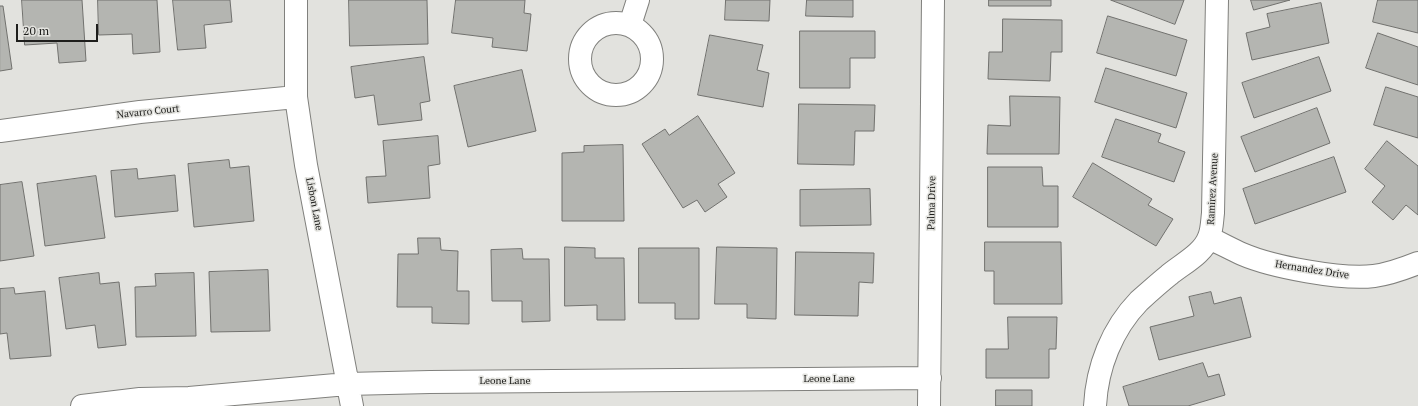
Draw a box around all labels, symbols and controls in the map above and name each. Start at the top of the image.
scale bar [18,16,100,42]
text: 20 m [23,23,49,38]
street label: Navarro Court [116,103,180,121]
street label: Ramirez Avenue [1205,153,1221,225]
street label: Palma Drive [926,176,938,230]
street label: Lisbon Lane [303,177,325,231]
street label: Hernandez Drive [1274,258,1350,282]
street label: Leone Lane [804,373,854,385]
street label: Leone Lane [480,375,530,387]

